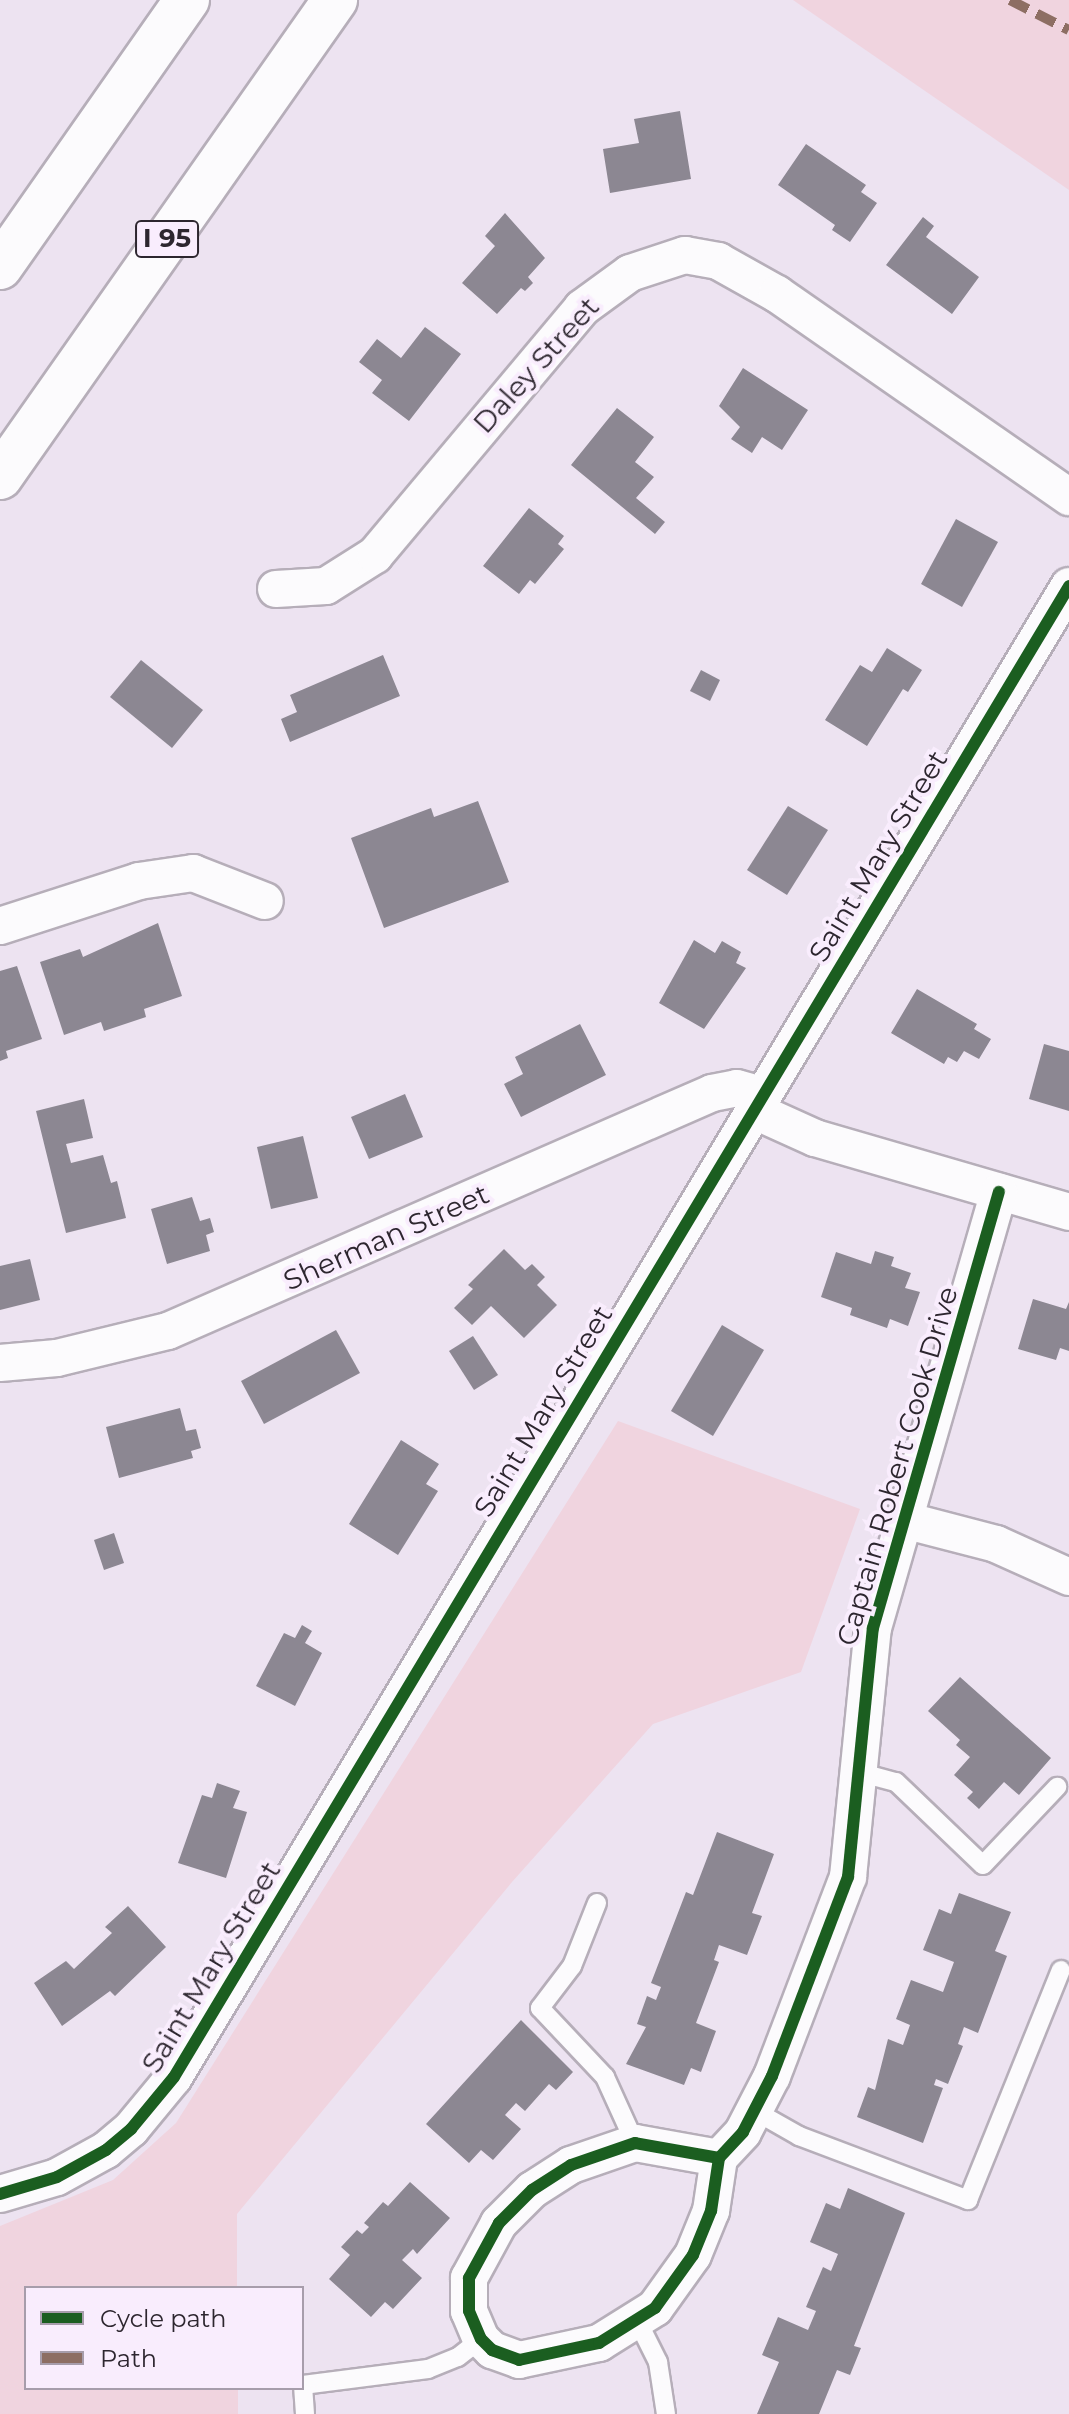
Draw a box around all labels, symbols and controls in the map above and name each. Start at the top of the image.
road number: I 95 [135,217,199,261]
street label: Daley Street [466,290,606,440]
street label: Saint Mary Street [802,744,954,968]
street label: Sherman Street [278,1177,494,1297]
street label: Captain Robert Cook Drive [830,1283,964,1649]
street label: Saint Mary Street [467,1299,619,1523]
street label: Saint Mary Street [135,1855,287,2079]
legend [24,2286,304,2390]
text: Cycle path [100,2304,227,2333]
text: Path [100,2344,157,2373]

